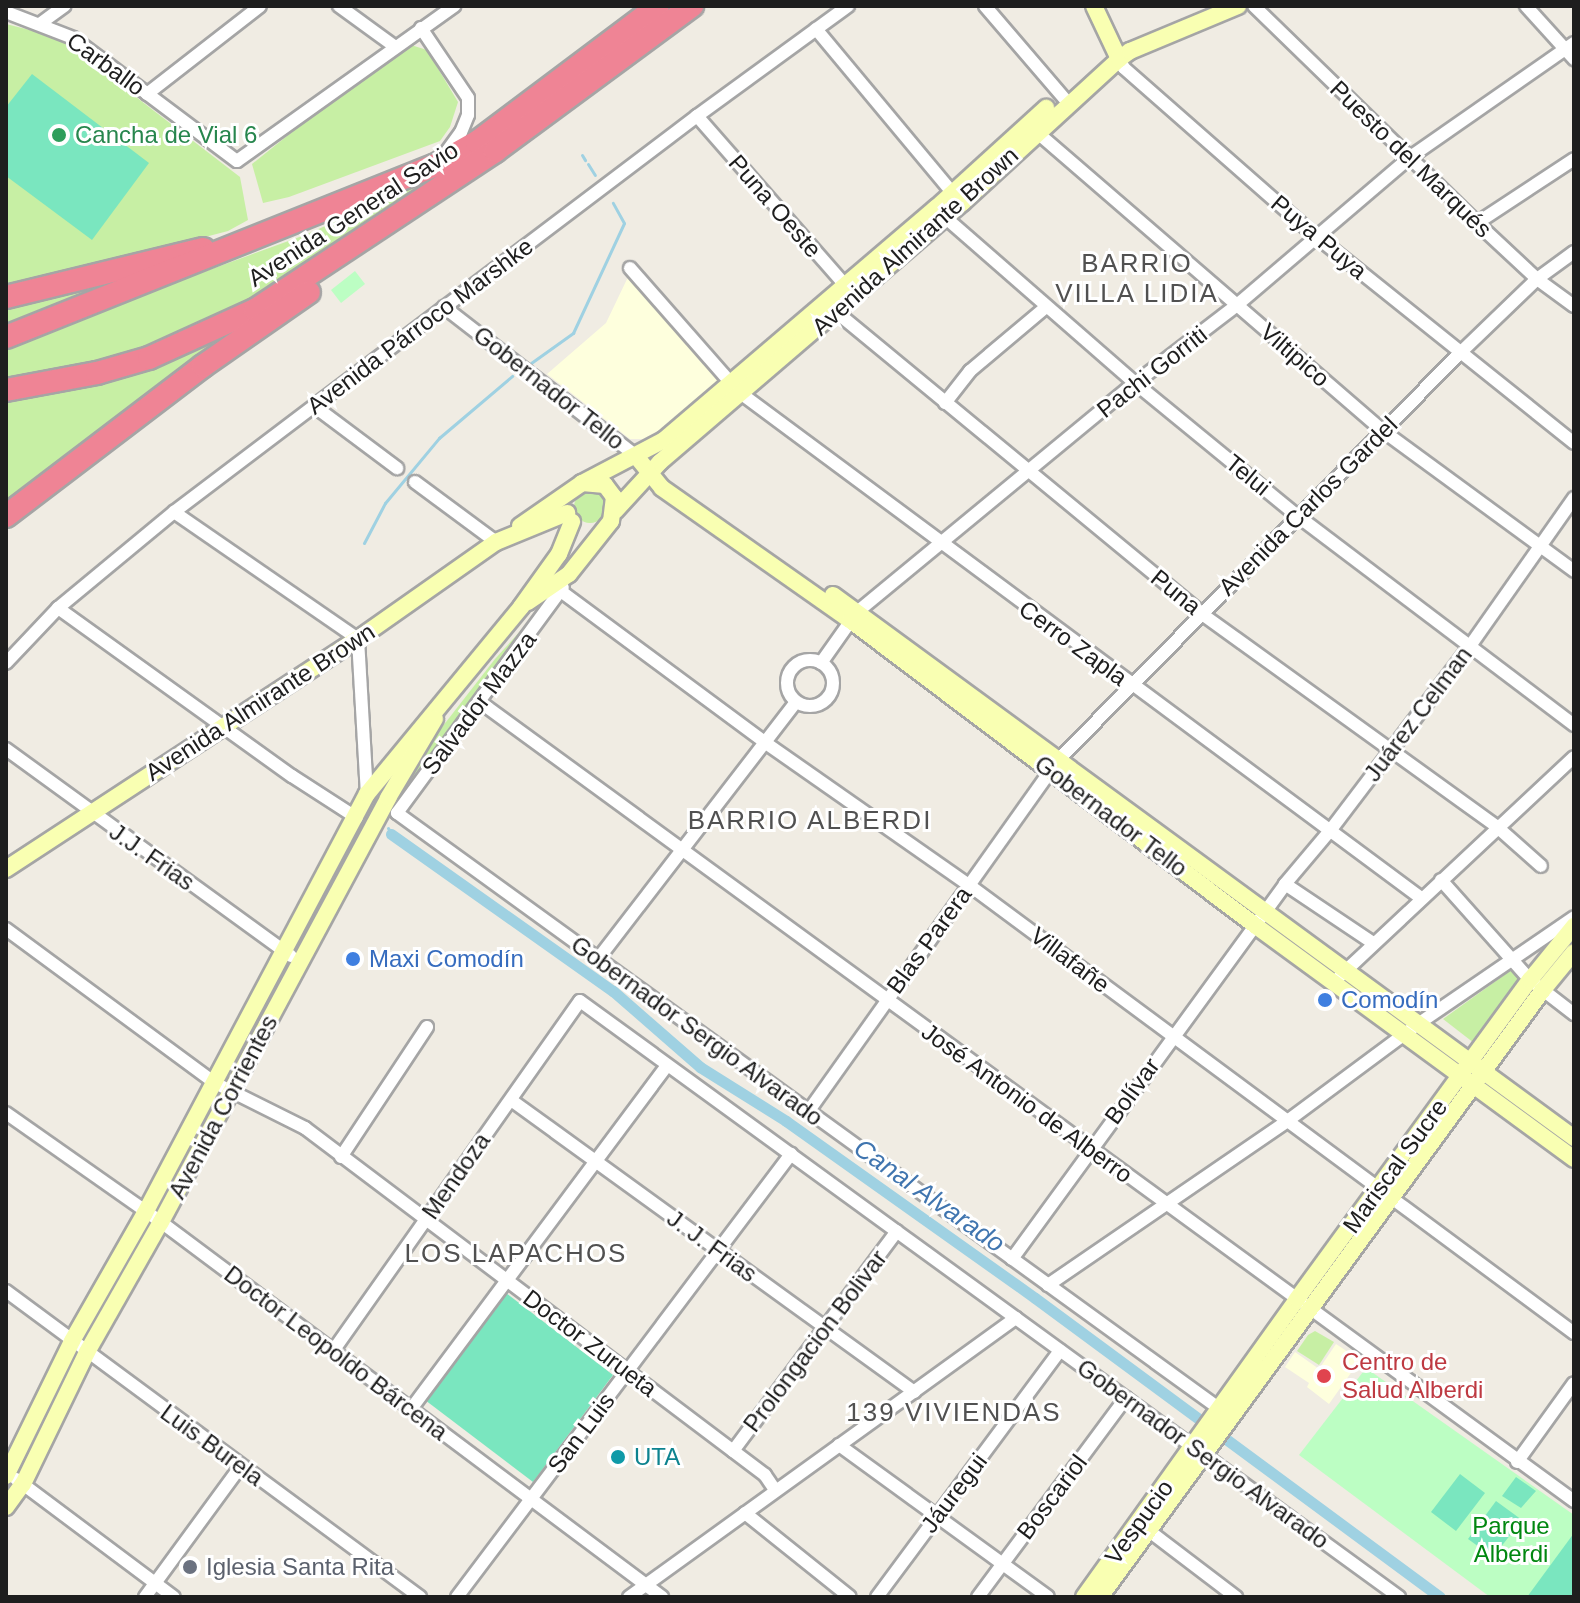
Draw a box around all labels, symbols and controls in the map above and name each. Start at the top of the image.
street label: Carballo [61,26,151,102]
street label: Puesto del Marqués [1324,75,1498,243]
place label: Cancha de Vial 6 [75,121,257,149]
marker: Cancha de Vial 6 [50,126,68,144]
street label: Avenida General Savio [242,135,464,293]
street label: Avenida Almirante Brown [805,140,1025,342]
street label: Puna Oeste [723,149,827,263]
street label: Puya Puya [1265,189,1373,285]
street label: Avenida Párroco Marshke [301,232,539,420]
district label: BARRIO VILLA LIDIA [1054,248,1220,310]
street label: Viltipico [1255,317,1335,393]
street label: Gobernador Tello [468,320,630,456]
street label: Pachi Gorriti [1091,320,1213,424]
street label: Avenida Carlos Gardel [1213,411,1403,601]
street label: Telui [1220,448,1276,502]
street label: Puna [1145,563,1207,621]
street label: Cerro Zapla [1013,594,1133,692]
street label: Avenida Almirante Brown [139,617,381,787]
street label: Salvador Mazza [416,626,542,780]
street label: Juárez Celman [1358,641,1478,787]
street label: Gobernador Tello [1029,749,1193,883]
district label: BARRIO ALBERDI [687,805,933,837]
street label: J.J. Frias [104,817,200,897]
street label: Blas Parera [880,881,978,999]
street label: Villafañe [1025,921,1115,999]
street label: Gobernador Sergio Alvarado [565,930,829,1132]
place label: Maxi Comodín [369,945,524,973]
marker: Maxi Comodín [344,950,362,968]
place label: Comodín [1341,986,1438,1014]
marker: Comodín [1316,991,1334,1009]
street label: Avenida Corrientes [162,1010,284,1204]
street label: José Antonio de Alberro [915,1016,1139,1190]
street label: Bolívar [1098,1052,1166,1130]
street label: Mariscal Sucre [1337,1093,1453,1239]
street label: Mendoza [416,1127,496,1225]
water label: Canal Alvarado [847,1132,1011,1260]
street label: J. J. Frias [661,1204,763,1288]
district label: LOS LAPACHOS [405,1238,627,1270]
street label: Prolongacion Bolivar [737,1244,893,1438]
street label: Doctor Leopoldo Bárcena [219,1260,453,1446]
street label: Doctor Zurueta [517,1283,663,1403]
place label: Centro de Salud Alberdi [1342,1348,1485,1404]
street label: Gobernador Sergio Alvarado [1071,1353,1335,1555]
marker: Centro de Salud Alberdi [1313,1365,1335,1387]
street label: San Luis [541,1387,621,1479]
district label: 139 VIVIENDAS [846,1397,1062,1429]
street label: Luis Burela [155,1398,269,1492]
place label: UTA [634,1443,680,1471]
marker: UTA [609,1448,627,1466]
street label: Jáuregui [915,1448,993,1538]
street label: Boscariol [1011,1449,1093,1545]
street label: Vespucio [1099,1474,1179,1570]
park label: Parque Alberdi [1472,1512,1550,1568]
place label: Iglesia Santa Rita [206,1553,394,1581]
marker: Iglesia Santa Rita [181,1558,199,1576]

